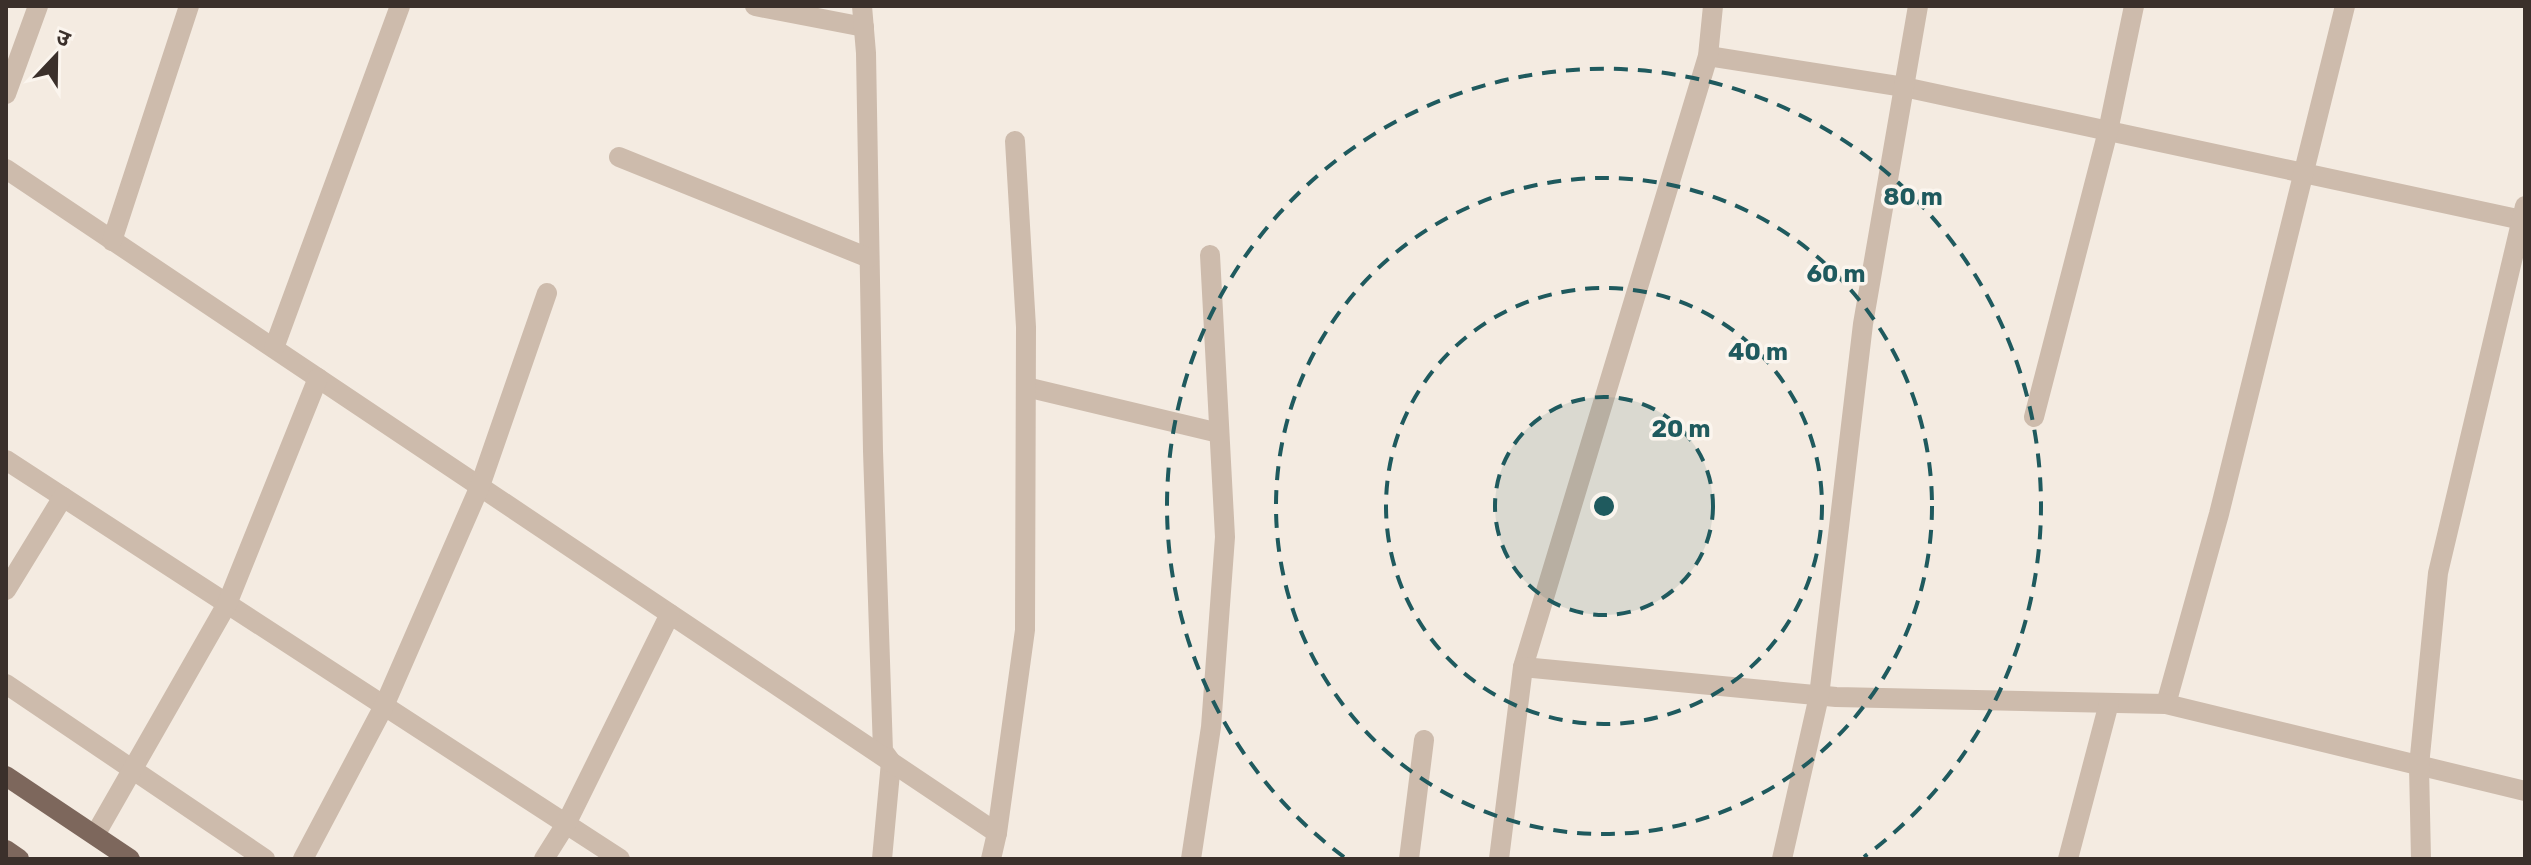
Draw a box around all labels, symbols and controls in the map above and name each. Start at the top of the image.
north arrow [16,16,96,96]
text: उ [52,23,75,53]
text: 80 m [1883,183,1943,211]
text: 60 m [1806,260,1866,288]
text: 40 m [1728,338,1788,366]
text: 20 m [1651,415,1711,443]
centre of rings [1590,492,1618,520]

